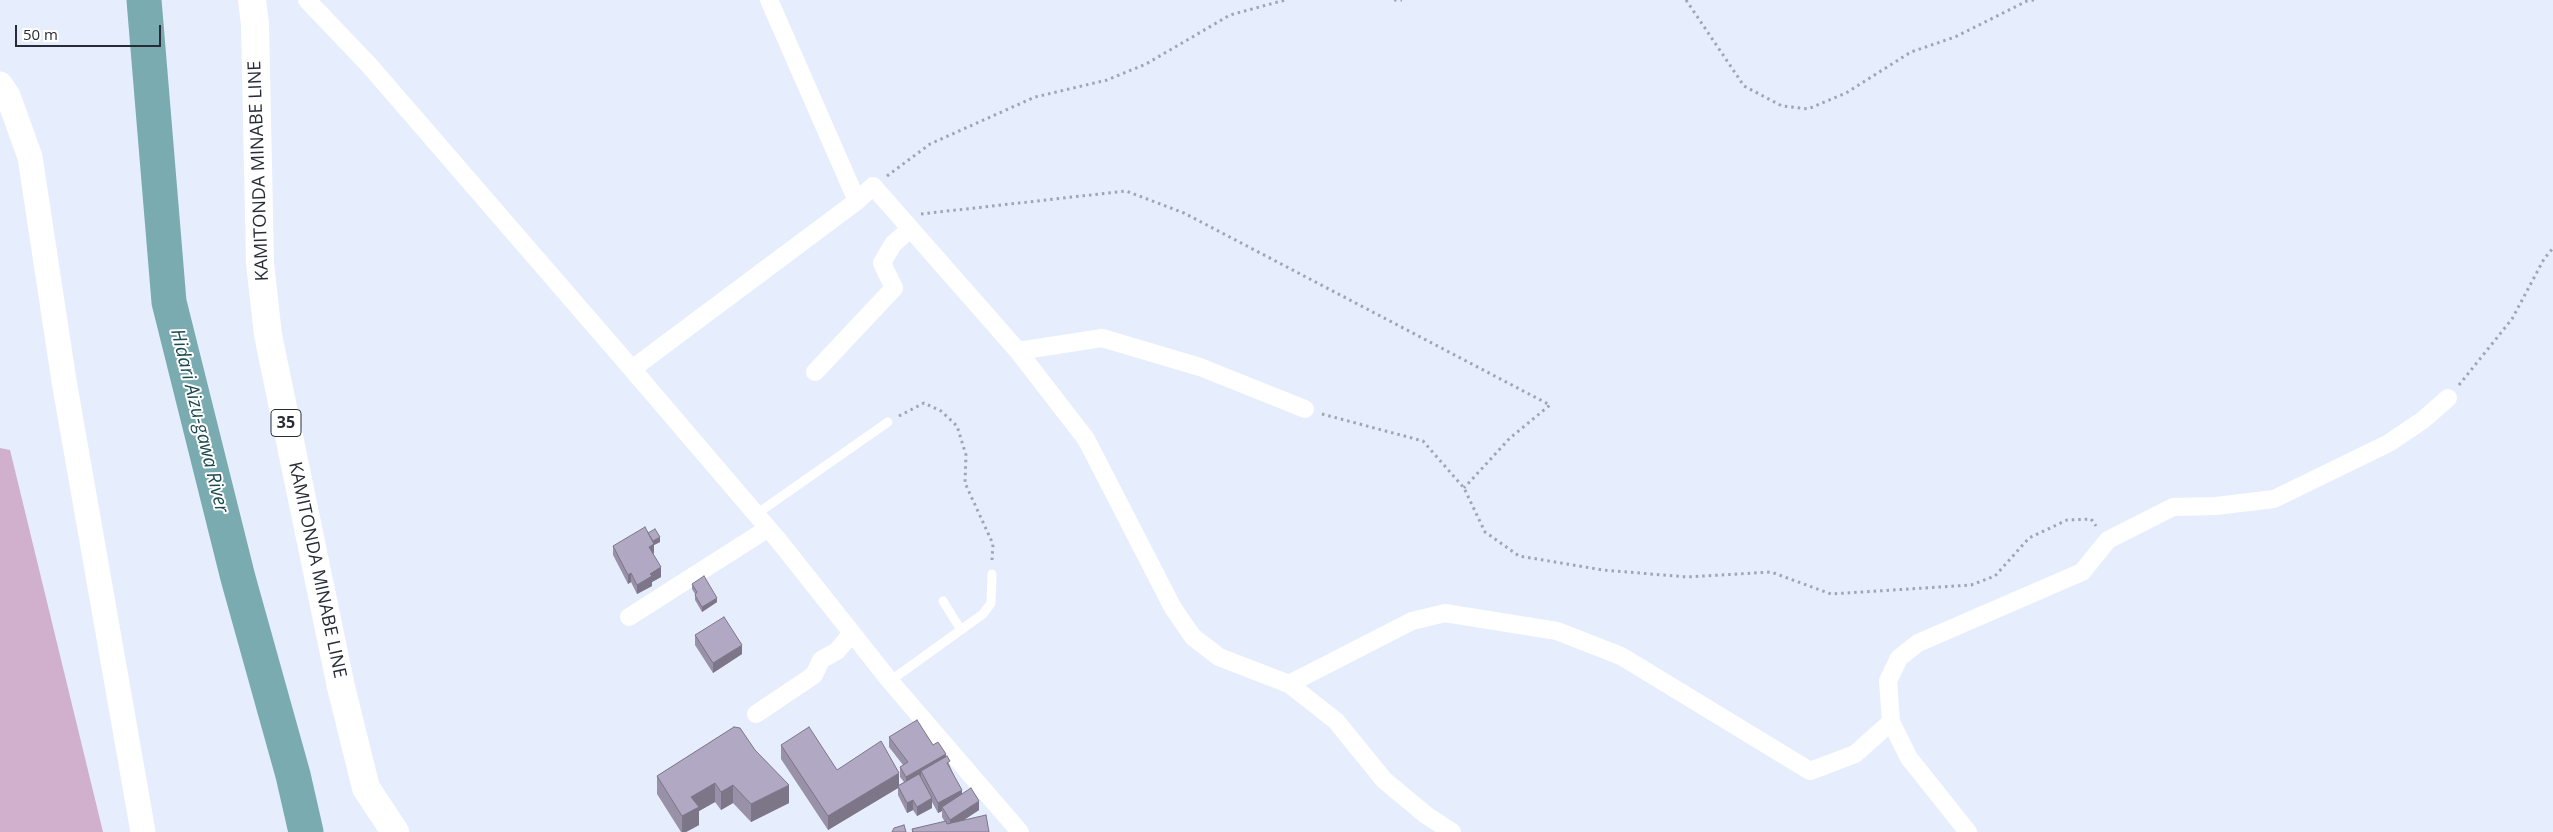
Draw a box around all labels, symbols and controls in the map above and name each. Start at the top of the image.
scale bar [18,15,164,47]
text: 50 m [23,24,58,44]
street label: KAMITONDA MINABE LINE [244,60,274,282]
water label: Hidari Aizu-gawa River [165,327,233,515]
road number: 35 [271,409,301,436]
street label: KAMITONDA MINABE LINE [283,460,351,680]

